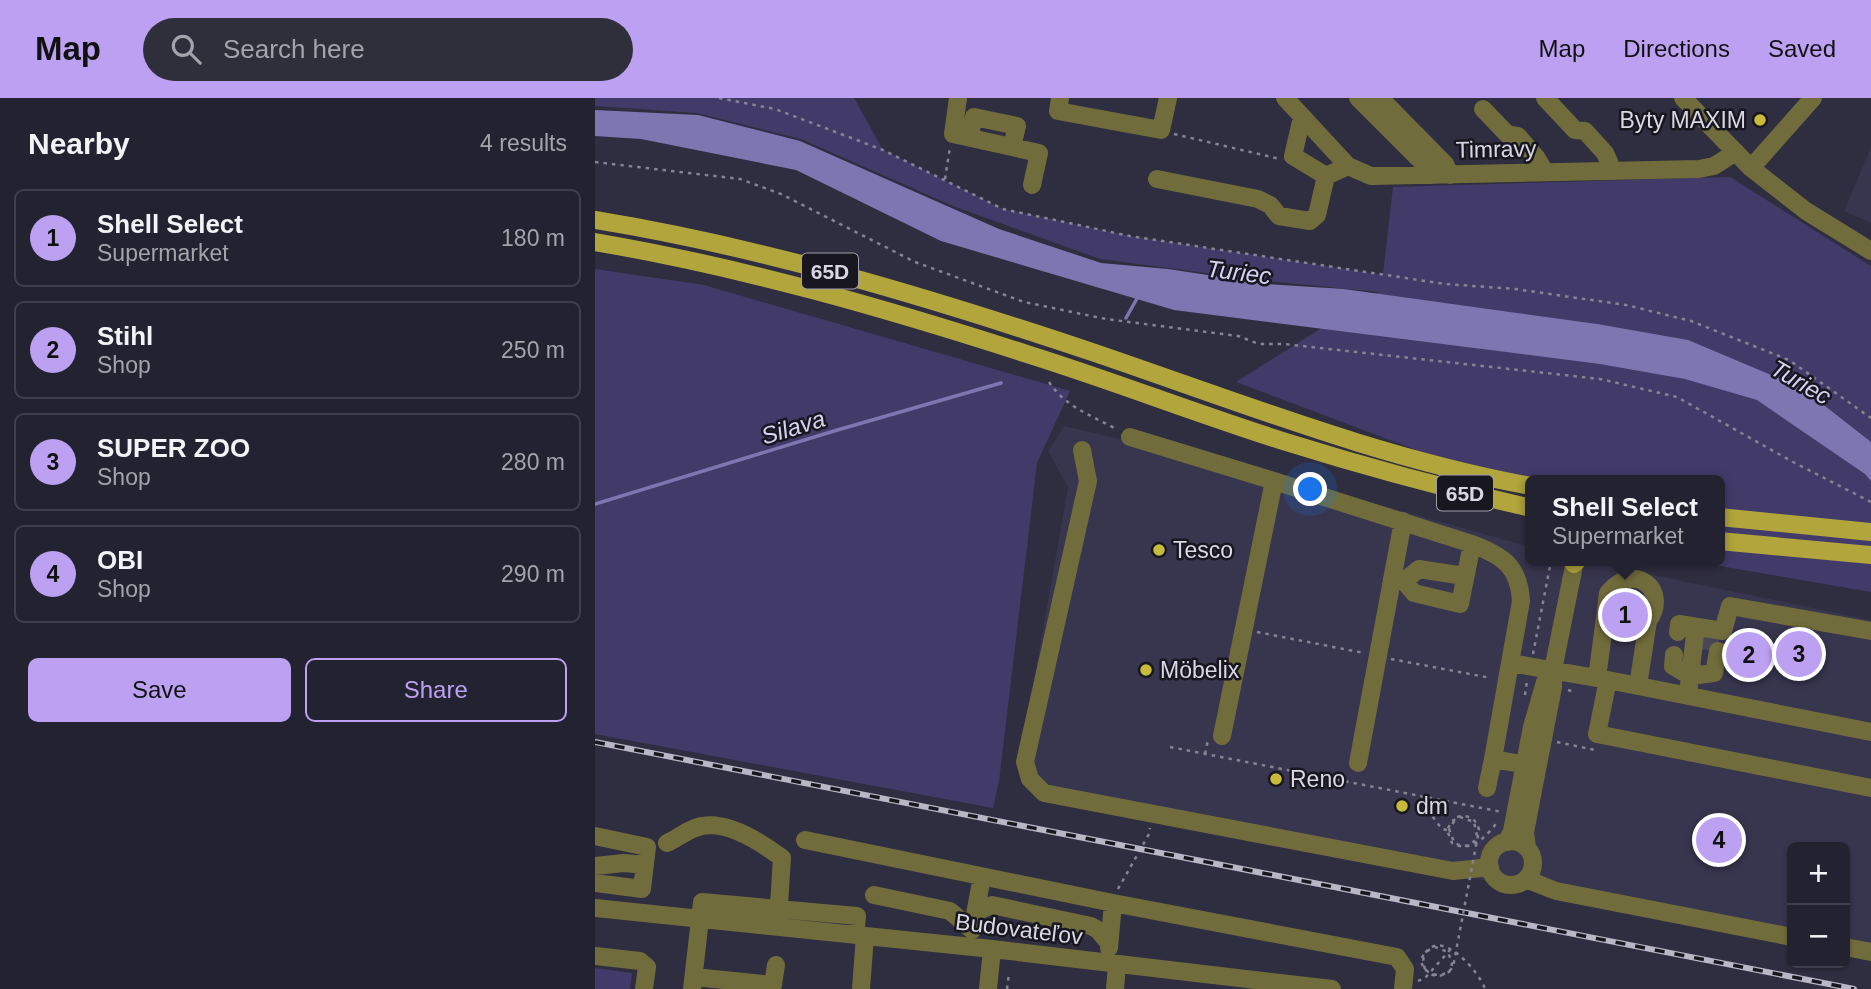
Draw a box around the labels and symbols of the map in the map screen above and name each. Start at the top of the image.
place label: Byty MAXIM [1619,107,1746,133]
marker: Byty MAXIM [1752,112,1768,128]
street label: Timravy [1455,135,1537,163]
road number: 65D [802,254,858,288]
water label: Turiec [1205,255,1273,289]
water label: Turiec [1766,354,1836,410]
water label: Silava [758,405,828,449]
your location [1293,472,1327,506]
road number: 65D [1437,476,1493,510]
place label: Tesco [1173,537,1233,563]
marker: Tesco [1151,542,1167,558]
pin: 1 [1602,589,1648,641]
pin: 3 [1776,628,1822,680]
pin: 2 [1726,629,1772,681]
place label: Möbelix [1160,657,1240,683]
marker: Möbelix [1138,662,1154,678]
place label: Reno [1290,766,1345,792]
marker: Reno [1268,771,1284,787]
place label: dm [1416,793,1448,819]
marker: dm [1394,798,1410,814]
pin: 4 [1696,814,1742,866]
street label: Budovateľov [954,908,1085,950]

